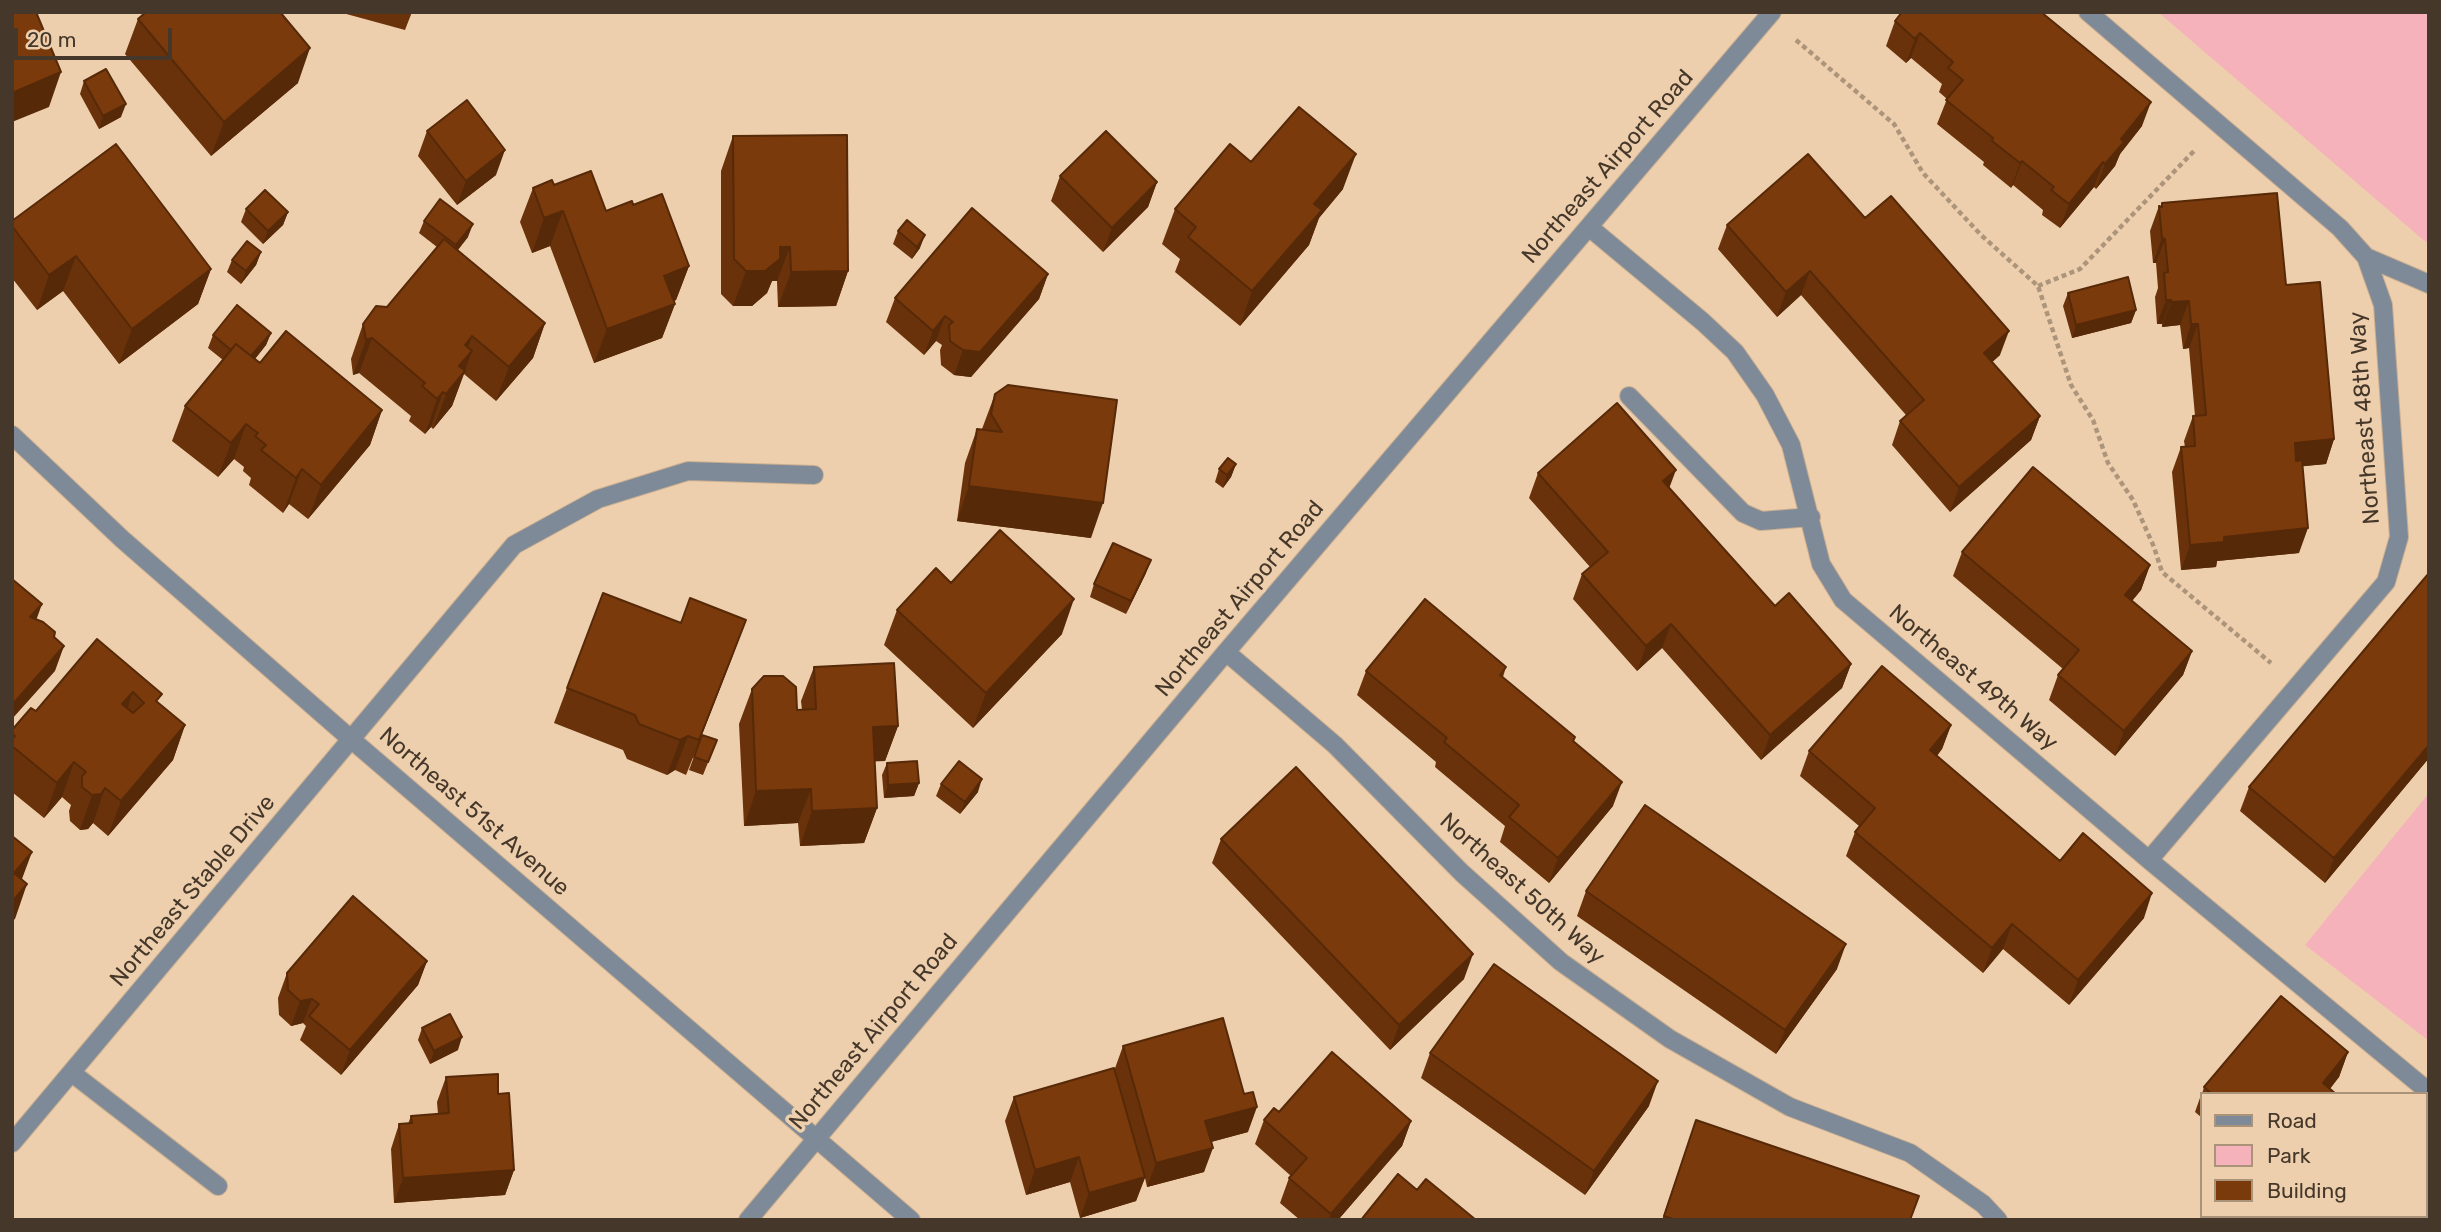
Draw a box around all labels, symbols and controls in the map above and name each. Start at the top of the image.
scale bar [18,14,175,58]
text: 20 m [27,27,76,52]
street label: Northeast Airport Road [1516,65,1700,269]
street label: Northeast 48th Way [2344,311,2386,525]
street label: Northeast Airport Road [1150,495,1330,703]
street label: Northeast 49th Way [1883,599,2063,757]
street label: Northeast 51st Avenue [373,722,575,902]
street label: Northeast Stable Drive [105,789,281,993]
street label: Northeast 50th Way [1434,808,1610,970]
street label: Northeast Airport Road [784,928,964,1136]
legend [2200,1092,2427,1218]
text: Road [2267,1108,2317,1133]
text: Park [2267,1143,2311,1168]
text: Building [2267,1178,2347,1203]

